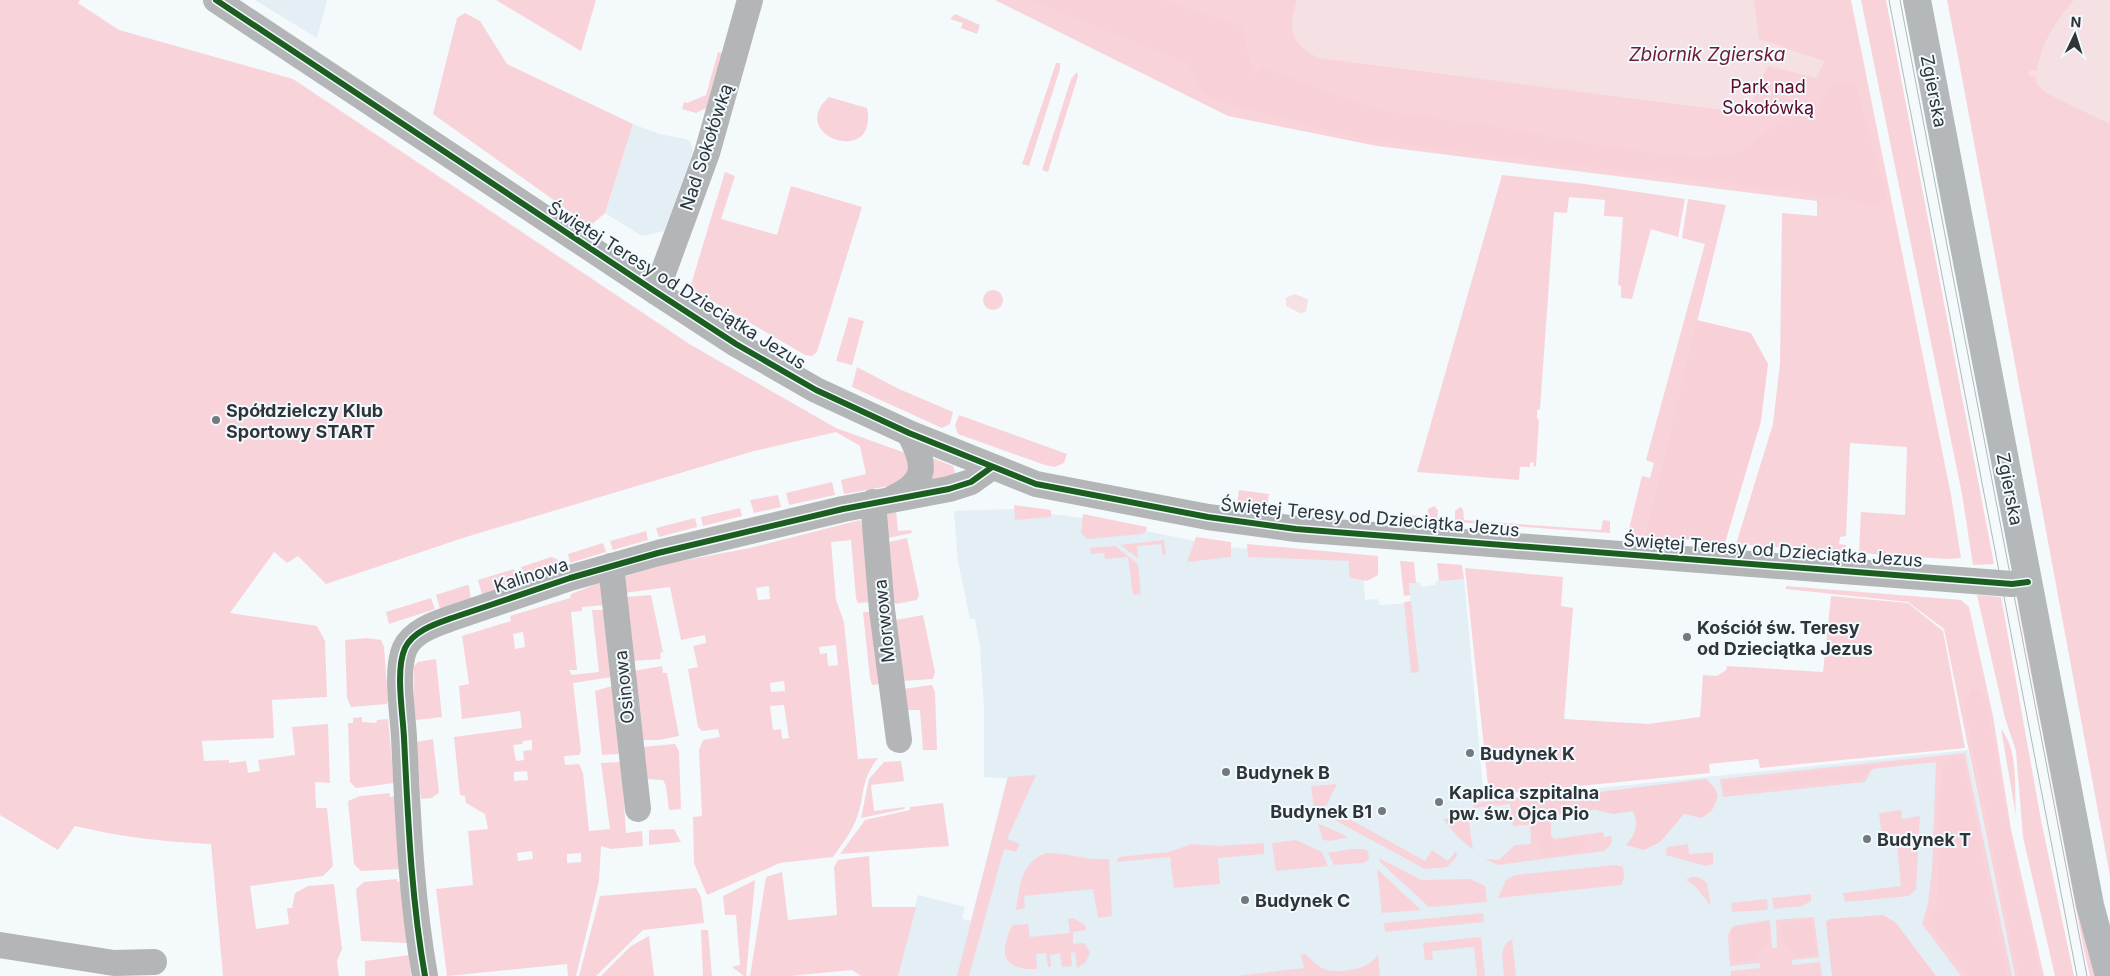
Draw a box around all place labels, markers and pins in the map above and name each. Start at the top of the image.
place label: Spółdzielczy Klub Sportowy START [226,400,383,442]
marker: Spółdzielczy Klub Sportowy START [210,414,222,426]
place label: Kościół św. Teresy od Dzieciątka Jezus [1697,617,1873,659]
marker: Kościół św. Teresy od Dzieciątka Jezus [1681,631,1693,643]
place label: Budynek K [1480,743,1575,764]
marker: Budynek K [1464,747,1476,759]
place label: Budynek B [1236,762,1330,783]
marker: Budynek B [1220,766,1232,778]
place label: Kaplica szpitalna pw. św. Ojca Pio [1449,782,1599,824]
marker: Kaplica szpitalna pw. św. Ojca Pio [1433,796,1445,808]
place label: Budynek B1 [1270,801,1372,822]
marker: Budynek B1 [1376,805,1388,817]
place label: Budynek T [1877,829,1971,850]
marker: Budynek T [1861,833,1873,845]
place label: Budynek C [1255,890,1350,911]
marker: Budynek C [1239,894,1251,906]

